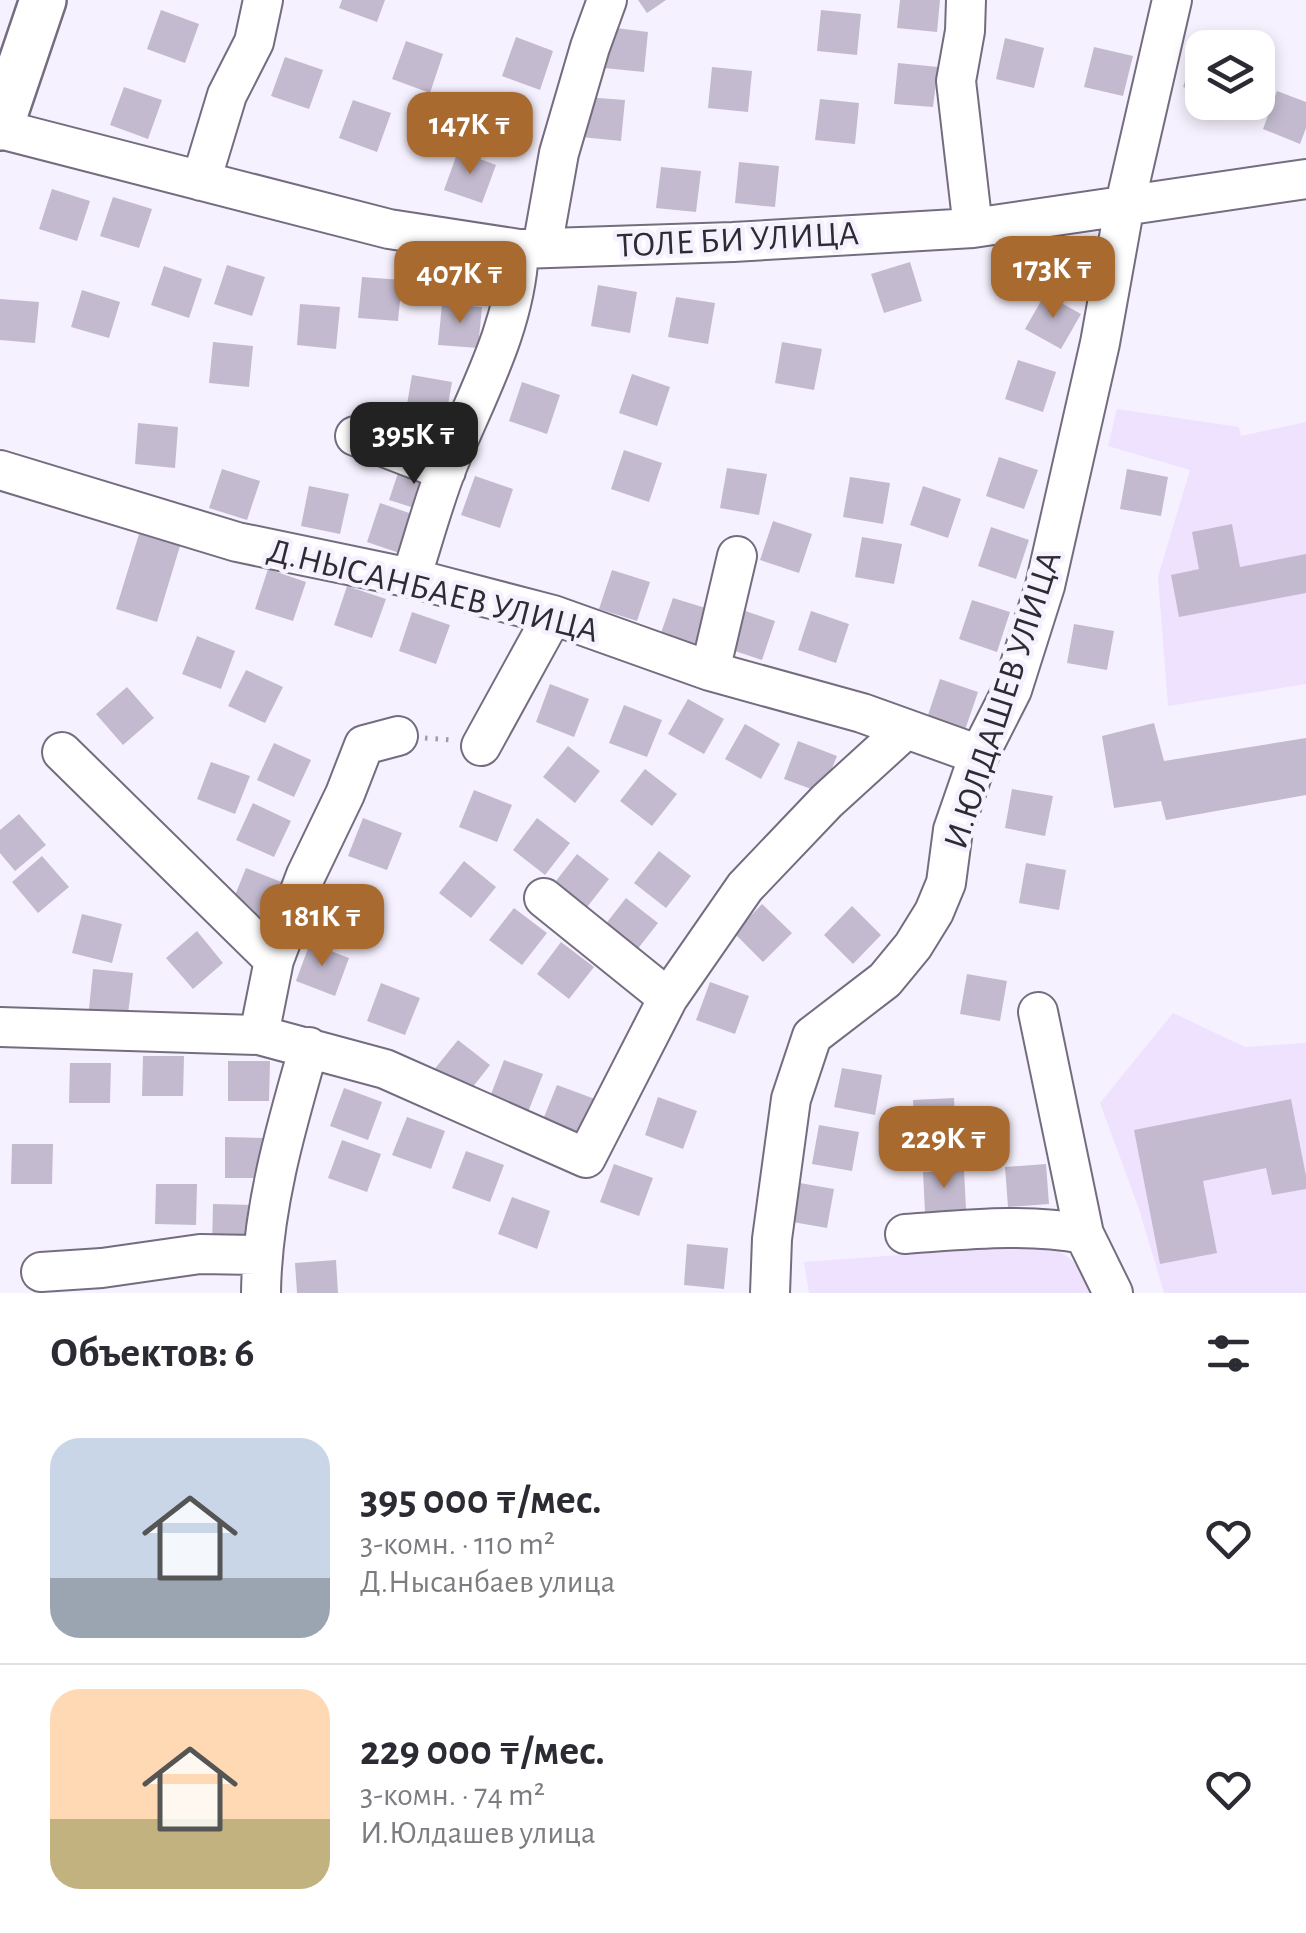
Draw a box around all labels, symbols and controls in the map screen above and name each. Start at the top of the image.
map controls [1185,30,1275,120]
button: layers [1185,30,1275,120]
pin: 147K ₸ [389,92,551,177]
text: 147K ₸ [429,108,511,140]
street label: ТОЛЕ БИ УЛИЦА [616,216,860,264]
pin: 173K ₸ [972,236,1134,321]
pin: 407K ₸ [379,241,541,326]
text: 173K ₸ [1013,252,1093,284]
text: 407K ₸ [416,257,504,289]
pin: 395K ₸ [333,402,495,487]
text: 395K ₸ [372,418,456,450]
street label: Д.НЫСАНБАЕВ УЛИЦА [264,533,602,649]
street label: И.ЮЛДАШЕВ УЛИЦА [938,546,1068,854]
pin: 181K ₸ [241,884,403,969]
text: 181K ₸ [282,900,362,932]
pin: 229K ₸ [863,1106,1025,1191]
text: 229K ₸ [901,1122,987,1154]
icon: filters [1201,1326,1256,1381]
text: Объектов: 6 [50,1332,254,1374]
icon: home [130,1478,250,1598]
text: 395 000 ₸/мес. [360,1479,602,1521]
icon: heart [1201,1511,1256,1566]
text: 3-комн. · 110 m² [360,1528,555,1560]
text: Д.Нысанбаев улица [360,1566,615,1598]
icon: home [130,1729,250,1849]
text: 229 000 ₸/мес. [360,1730,605,1772]
icon: heart [1201,1762,1256,1817]
text: 3-комн. · 74 m² [360,1779,545,1811]
text: И.Юлдашев улица [360,1817,596,1849]

